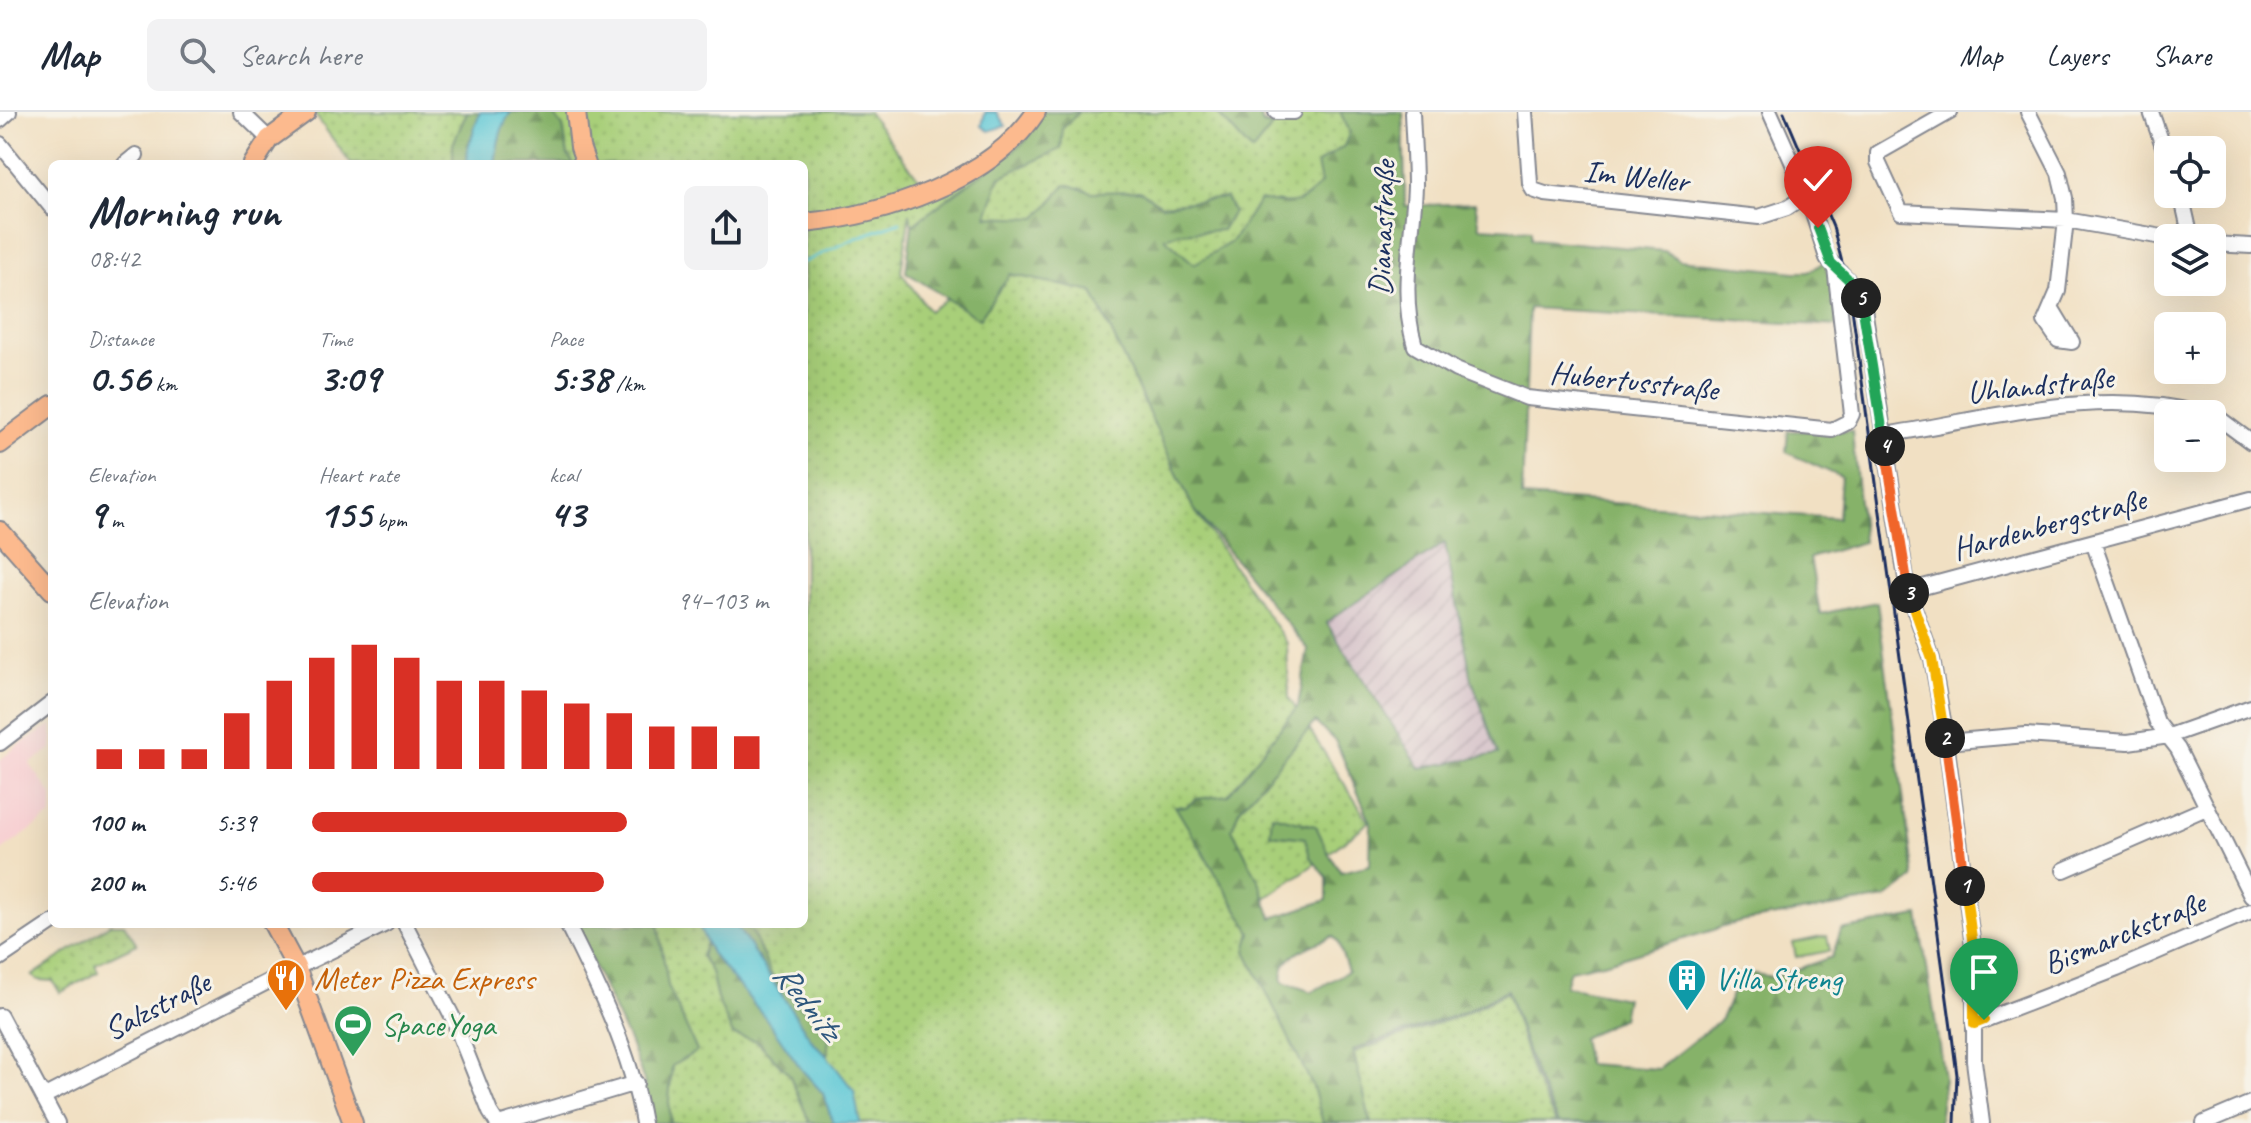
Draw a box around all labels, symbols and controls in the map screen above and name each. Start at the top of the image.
search box [147,19,707,91]
text: Map [40,32,99,79]
icon: search [175,33,219,77]
text: Search here [239,36,361,74]
text: Map [1960,38,2003,73]
text: Layers [2047,38,2108,73]
text: Share [2152,38,2211,73]
map controls [2154,136,2226,472]
button: locate [2154,136,2226,208]
pin [1784,146,1852,228]
street label: Im Weller [1582,150,1694,202]
street label: Dianastraße [1359,157,1405,296]
icon: check [1796,158,1840,202]
text: Morning run [88,184,280,239]
button: share [684,186,768,270]
button: layers [2154,224,2226,296]
text: 08:42 [88,242,140,275]
pin: 5 [1841,278,1881,318]
text: 5 [1856,284,1866,312]
button: + [2154,312,2226,384]
text: Distance [88,325,154,353]
text: Time [319,325,352,353]
text: Pace [549,325,583,353]
street label: Hubertusstraße [1548,352,1723,410]
text: 0.56 [88,353,150,403]
text: 3:09 [319,353,380,403]
text: 5:38 [549,353,611,403]
street label: Uhlandstraße [1965,357,2118,413]
text: km [150,370,177,398]
text: /km [611,370,645,398]
button: − [2154,400,2226,472]
pin: 4 [1865,426,1905,466]
text: 4 [1880,432,1890,460]
text: Elevation [88,461,156,489]
text: Heart rate [319,461,399,489]
text: kcal [549,461,578,489]
street label: Hardenbergstraße [1948,478,2153,569]
text: 9 [88,489,106,539]
text: 155 [319,489,371,539]
text: 43 [549,489,585,539]
text: m [106,506,123,534]
text: bpm [371,506,407,534]
pin: 3 [1889,573,1929,613]
text: 3 [1904,579,1914,607]
text: Elevation [88,584,168,617]
text: 94–103 m [677,584,768,617]
pin: 2 [1925,718,1965,758]
text: 2 [1940,724,1950,752]
text: 100 m [88,806,144,839]
text: 5:39 [216,806,256,839]
text: 200 m [88,866,144,899]
text: 5:46 [216,866,256,899]
pin: 1 [1945,866,1985,906]
text: 1 [1960,872,1970,900]
street label: Bismarckstraße [2037,881,2213,984]
pin [1950,938,2018,1020]
icon: arrive [1962,950,2006,994]
water label: Rednitz [764,954,855,1052]
restaurant icon: Meter Pizza Express [265,957,307,1012]
building icon: Villa Streng [1666,957,1708,1012]
place label: Meter Pizza Express [314,958,538,999]
place label: Villa Streng [1715,958,1844,999]
street label: Salzstraße [97,961,219,1050]
sports icon: SpaceYoga [332,1003,374,1058]
place label: SpaceYoga [381,1004,497,1045]

